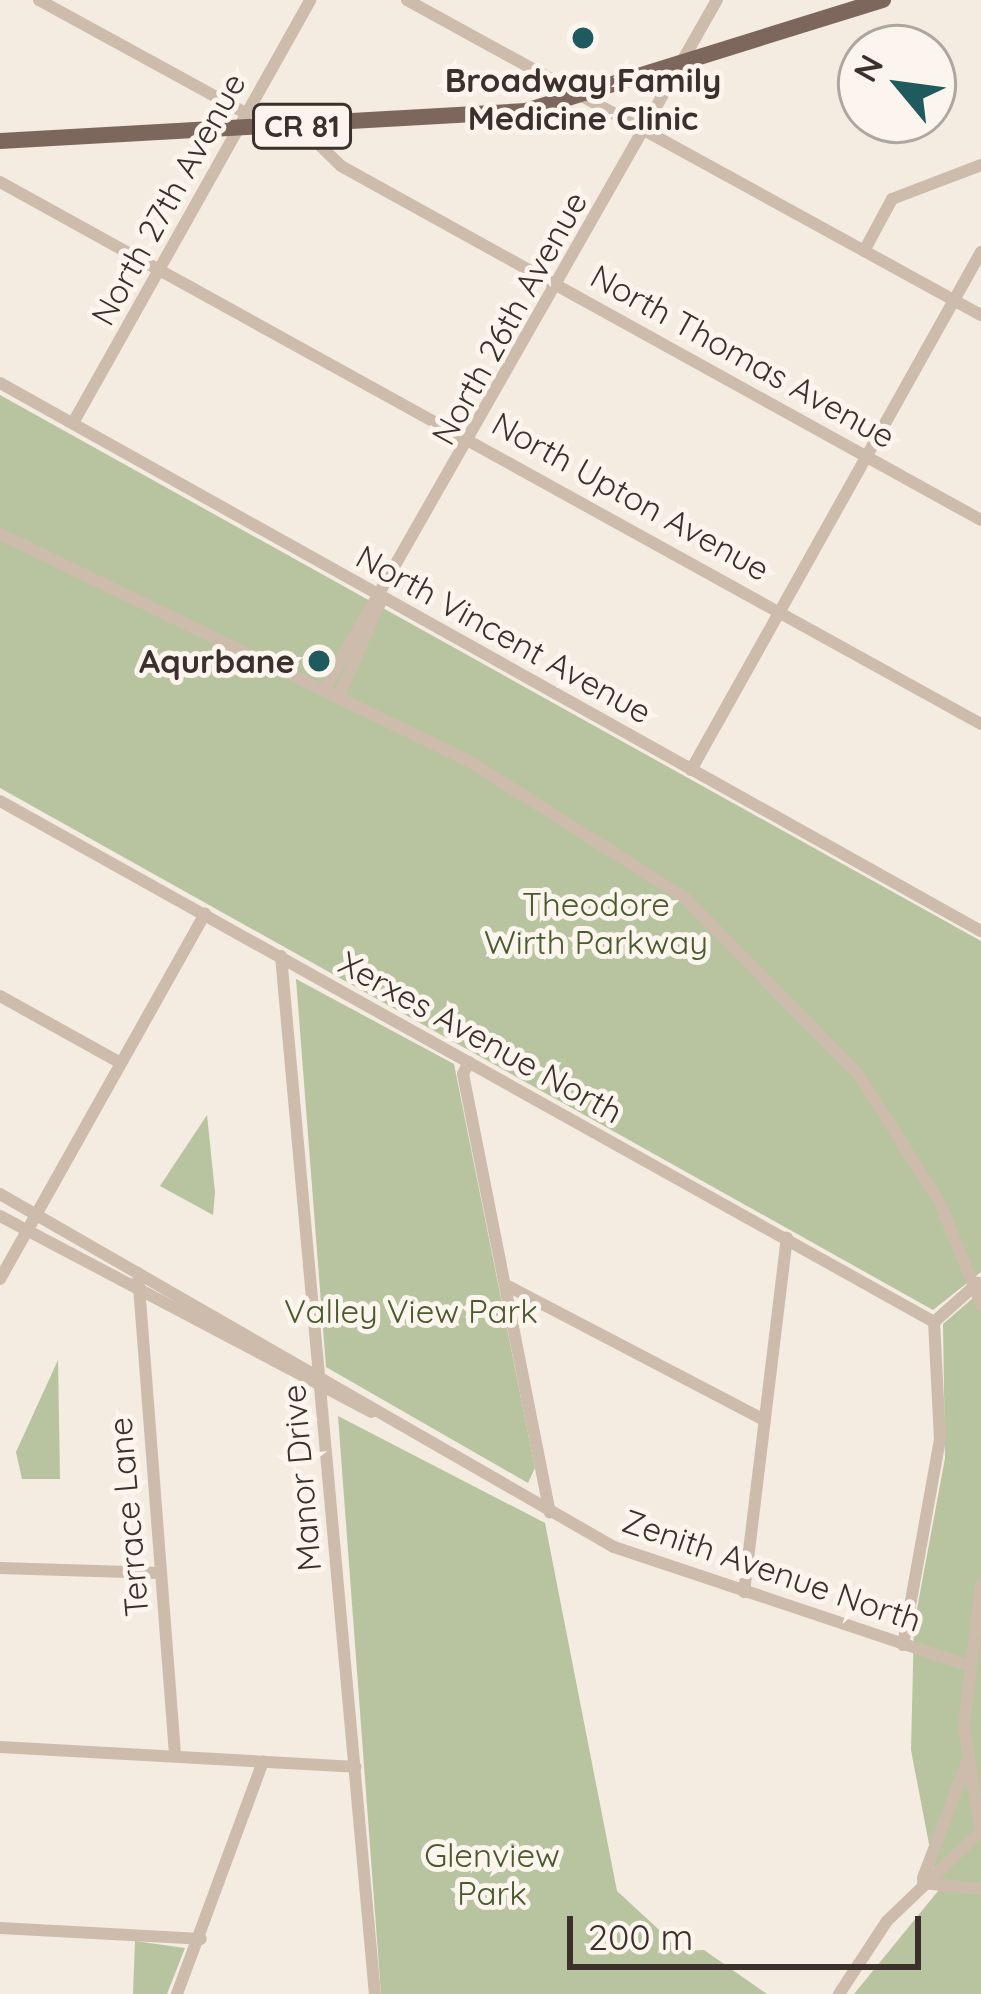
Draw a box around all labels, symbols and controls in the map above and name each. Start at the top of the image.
marker: Broadway Family Medicine Clinic [567,22,599,54]
north arrow [837,24,957,144]
text: N [844,47,892,88]
place label: Broadway Family Medicine Clinic [445,60,721,138]
street label: North 27th Avenue [82,66,254,332]
road number: CR 81 [251,102,353,150]
street label: North 26th Avenue [423,184,595,452]
street label: North Thomas Avenue [584,256,902,456]
street label: North Upton Avenue [485,403,777,589]
street label: North Vincent Avenue [349,536,659,732]
place label: Aqurbane [139,641,295,681]
marker: Aqurbane [306,648,332,674]
park label: Theodore Wirth Parkway [484,884,708,962]
street label: Xerxes Avenue North [332,943,630,1131]
park label: Valley View Park [284,1291,538,1331]
street label: Manor Drive [273,1383,329,1573]
street label: Terrace Lane [100,1416,156,1618]
street label: Zenith Avenue North [617,1500,927,1640]
park label: Glenview Park [424,1835,560,1913]
scale bar [573,1892,927,1966]
text: 200 m [588,1914,693,1959]

